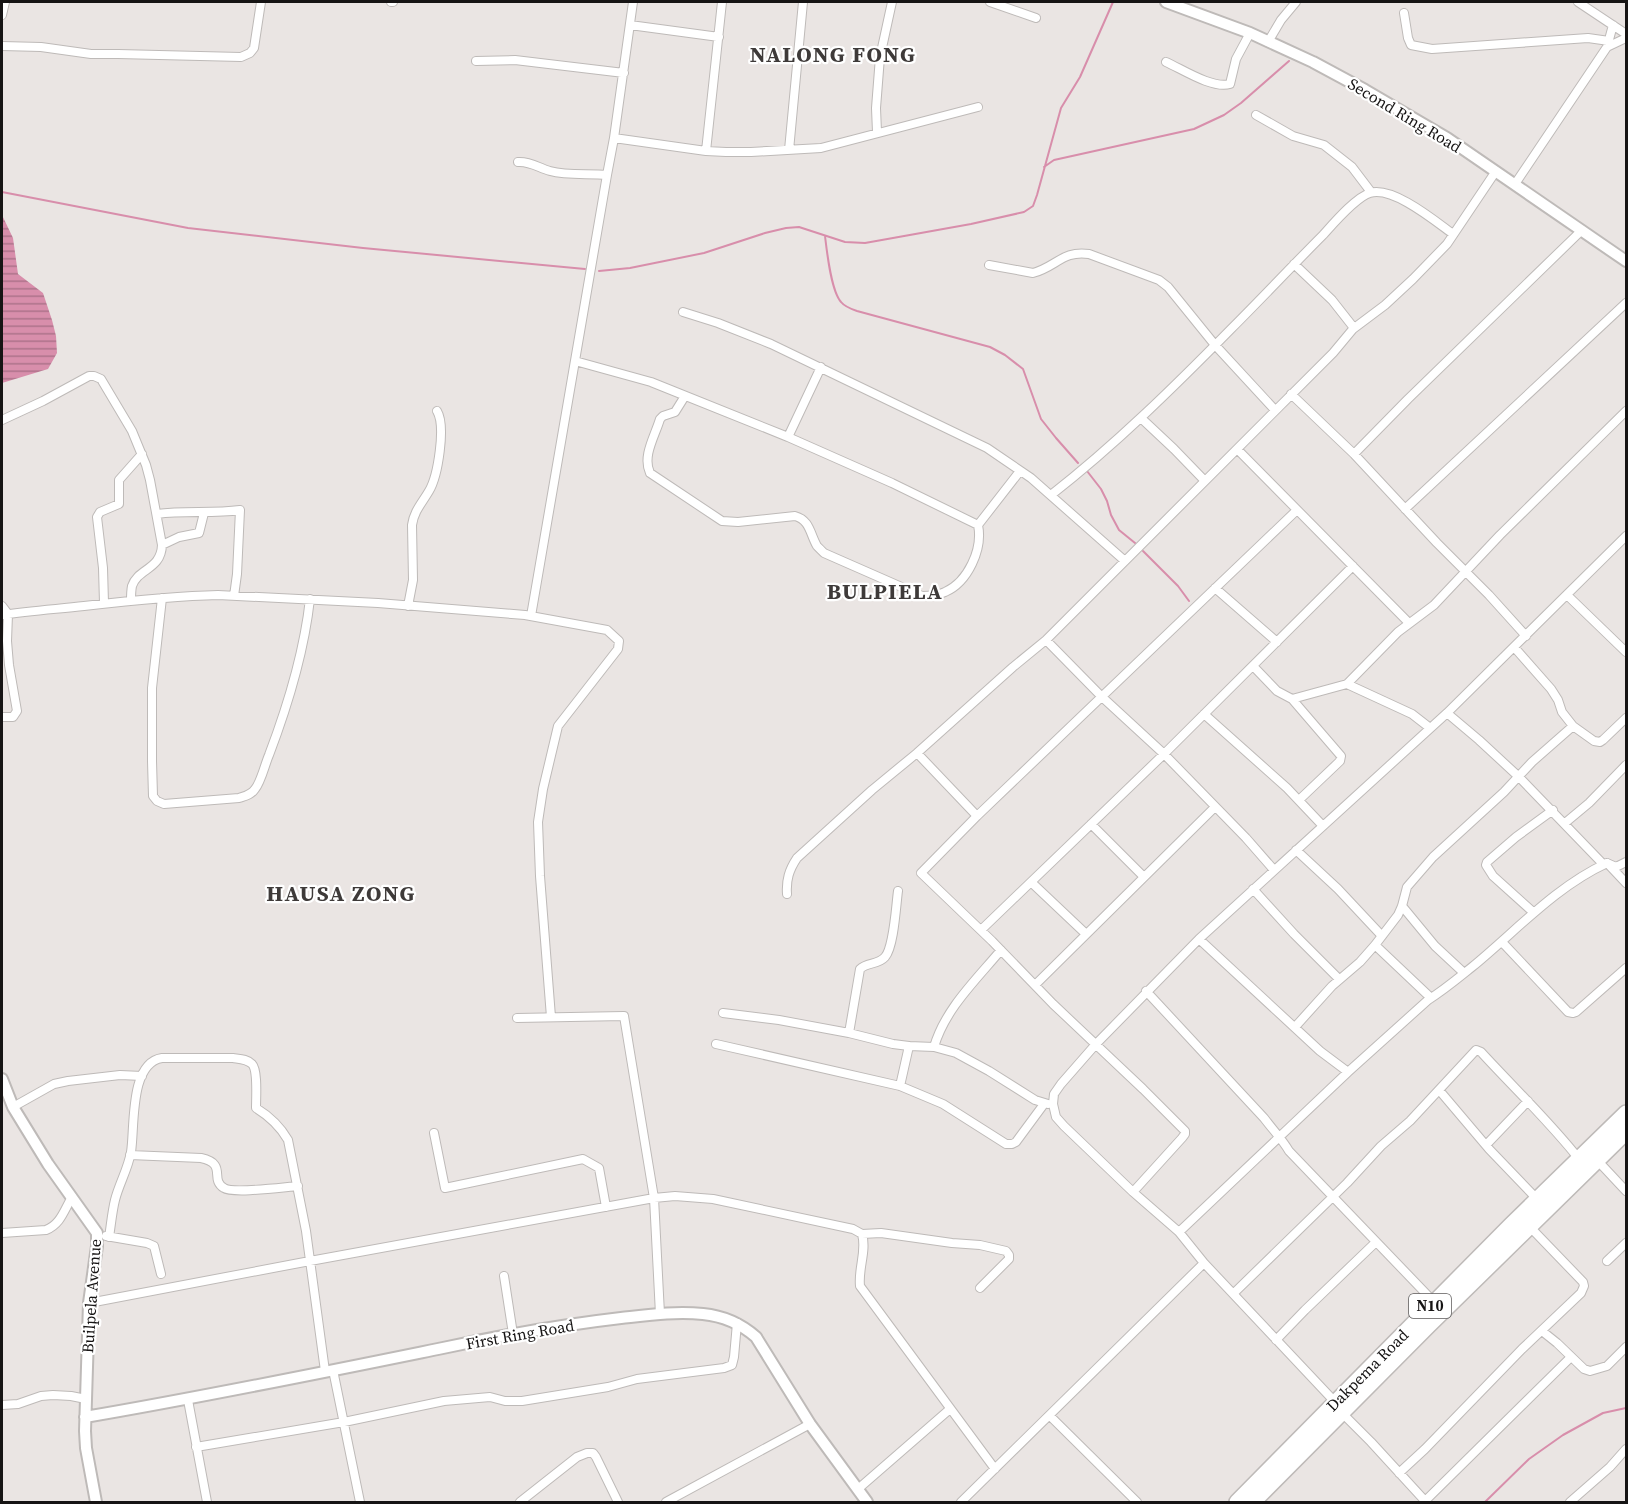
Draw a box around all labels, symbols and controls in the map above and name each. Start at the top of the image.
district label: NALONG FONG [750,39,916,69]
street label: Second Ring Road [1344,72,1466,158]
district label: BULPIELA [827,576,943,606]
district label: HAUSA ZONG [266,878,416,908]
street label: Builpela Avenue [76,1238,106,1354]
road number: N10 [1409,1294,1451,1318]
street label: First Ring Road [464,1314,576,1354]
street label: Dakpema Road [1321,1324,1413,1416]

